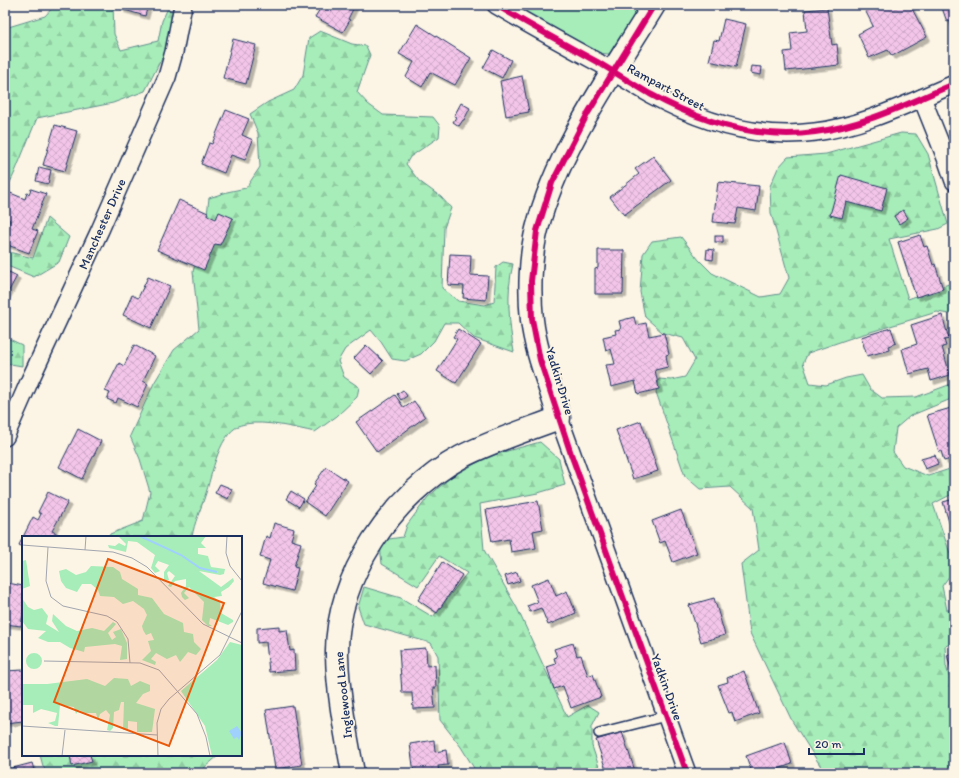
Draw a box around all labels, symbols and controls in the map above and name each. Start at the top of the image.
street label: Rampart Street [625,60,708,114]
street label: Manchester Drive [75,176,129,272]
street label: Yadkin Drive [543,345,577,417]
inset map [22,536,242,756]
street label: Inglewood Lane [331,651,355,739]
street label: Yadkin Drive [648,652,686,722]
scale bar [809,730,864,756]
text: 20 m [815,737,842,751]

